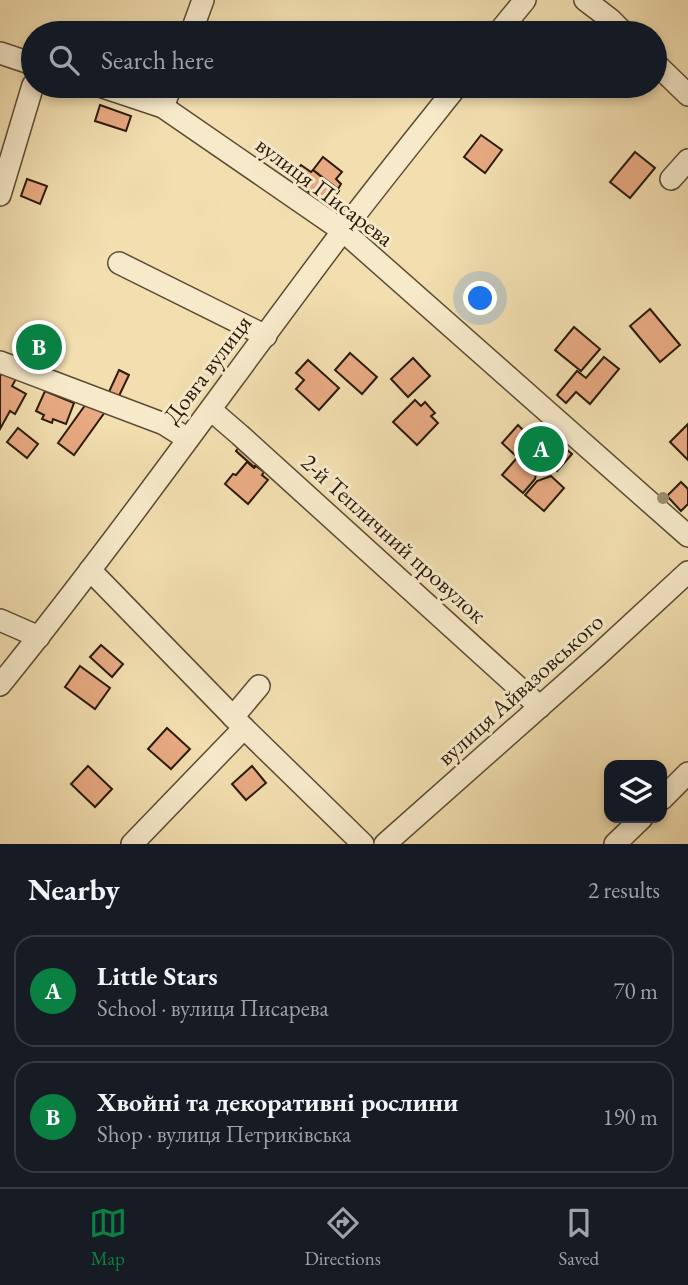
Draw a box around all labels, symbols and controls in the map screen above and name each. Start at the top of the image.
search box [21,21,667,98]
icon: search [45,41,83,79]
text: Search here [101,43,214,77]
street label: вулиця Писарева [250,129,401,253]
your location [463,281,497,315]
street label: Довга вулиця [156,308,258,430]
pin: B [16,321,62,373]
pin: A [518,423,564,475]
street label: 2-й Тепличний провулок [295,446,494,630]
street label: вулиця Айвазовського [430,606,610,772]
map controls [604,760,667,823]
button: layers [604,760,667,823]
text: Nearby [28,870,120,909]
text: 2 results [588,875,660,905]
text: Little Stars [97,959,218,993]
text: A [45,976,61,1006]
text: 70 m [613,976,658,1006]
text: School · вулиця Писарева [97,993,329,1023]
text: Хвойні та декоративні рослини [97,1085,458,1119]
text: B [46,1102,60,1132]
text: 190 m [602,1102,658,1132]
text: Shop · вулиця Петриківська [97,1119,351,1149]
tab: Map [89,1204,127,1271]
tab: Directions [304,1204,381,1271]
tab: Saved [558,1204,599,1271]

